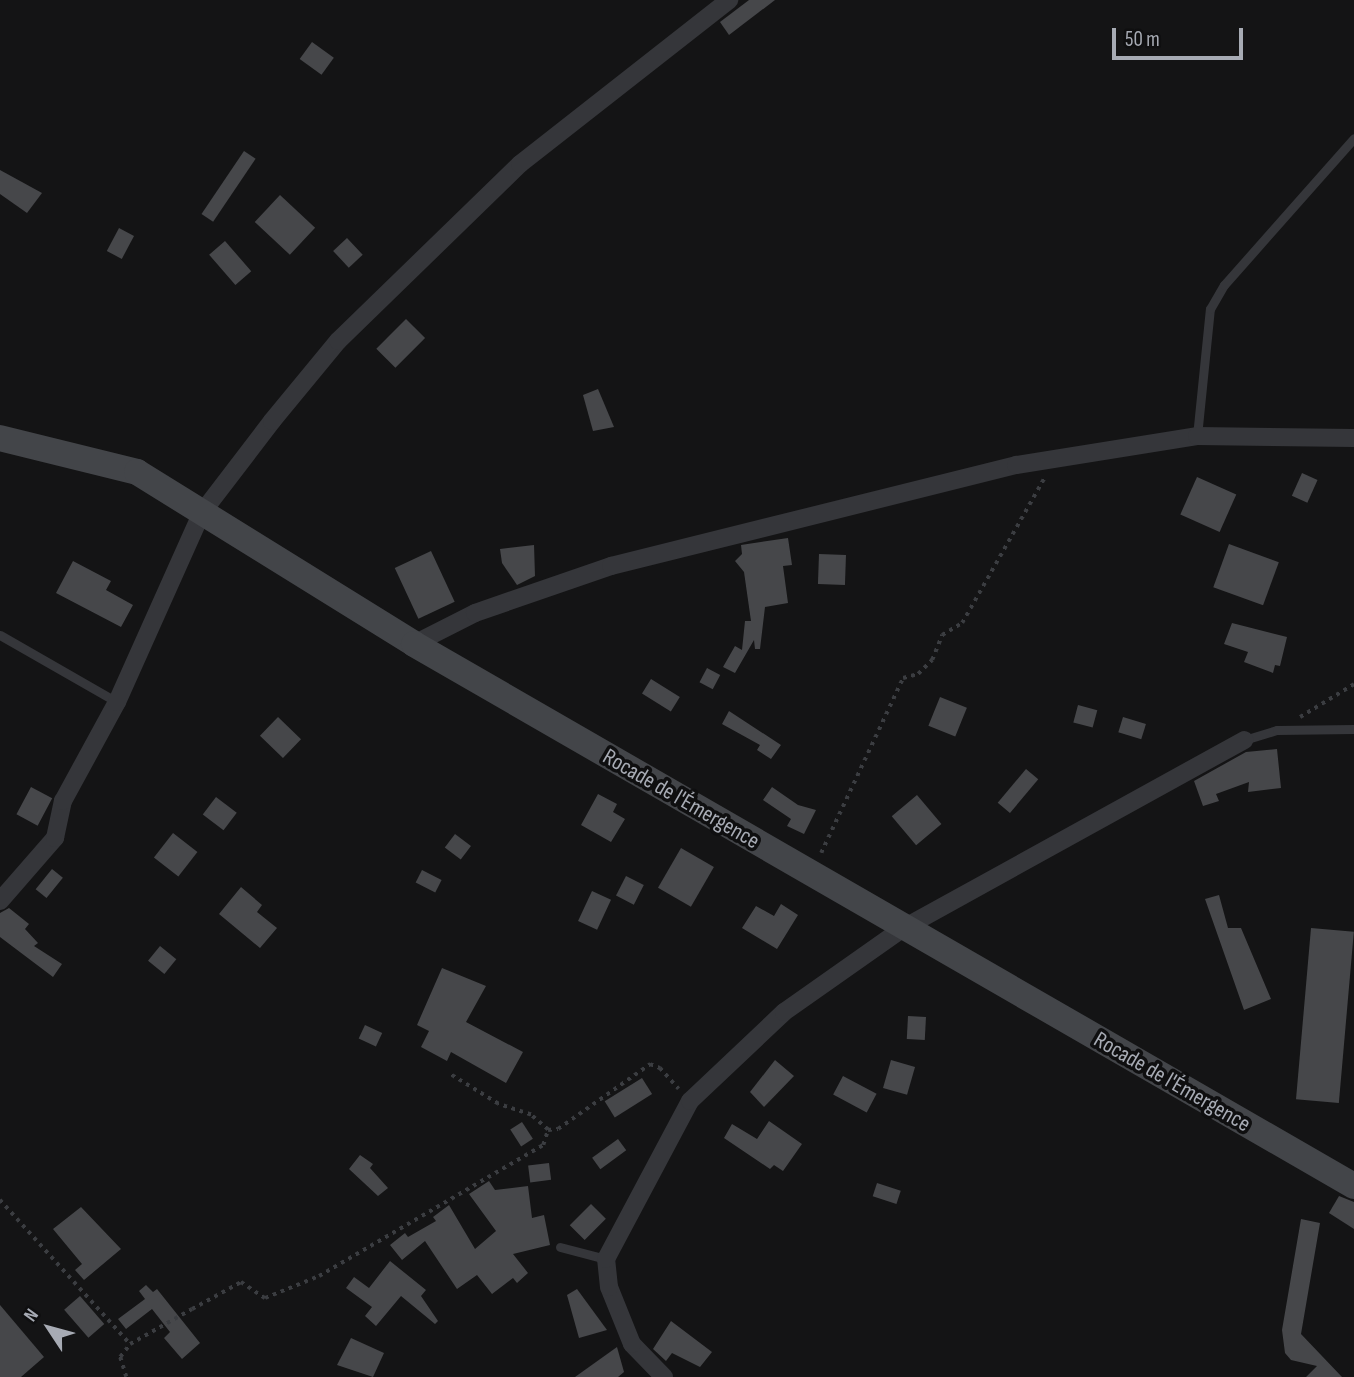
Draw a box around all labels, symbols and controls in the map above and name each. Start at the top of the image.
scale bar [1116,14,1247,58]
text: 50 m [1125,27,1160,52]
street label: Rocade de l'Émergence [598,743,764,855]
street label: Rocade de l'Émergence [1089,1026,1255,1138]
north arrow [14,1293,84,1363]
text: N [19,1304,44,1326]

